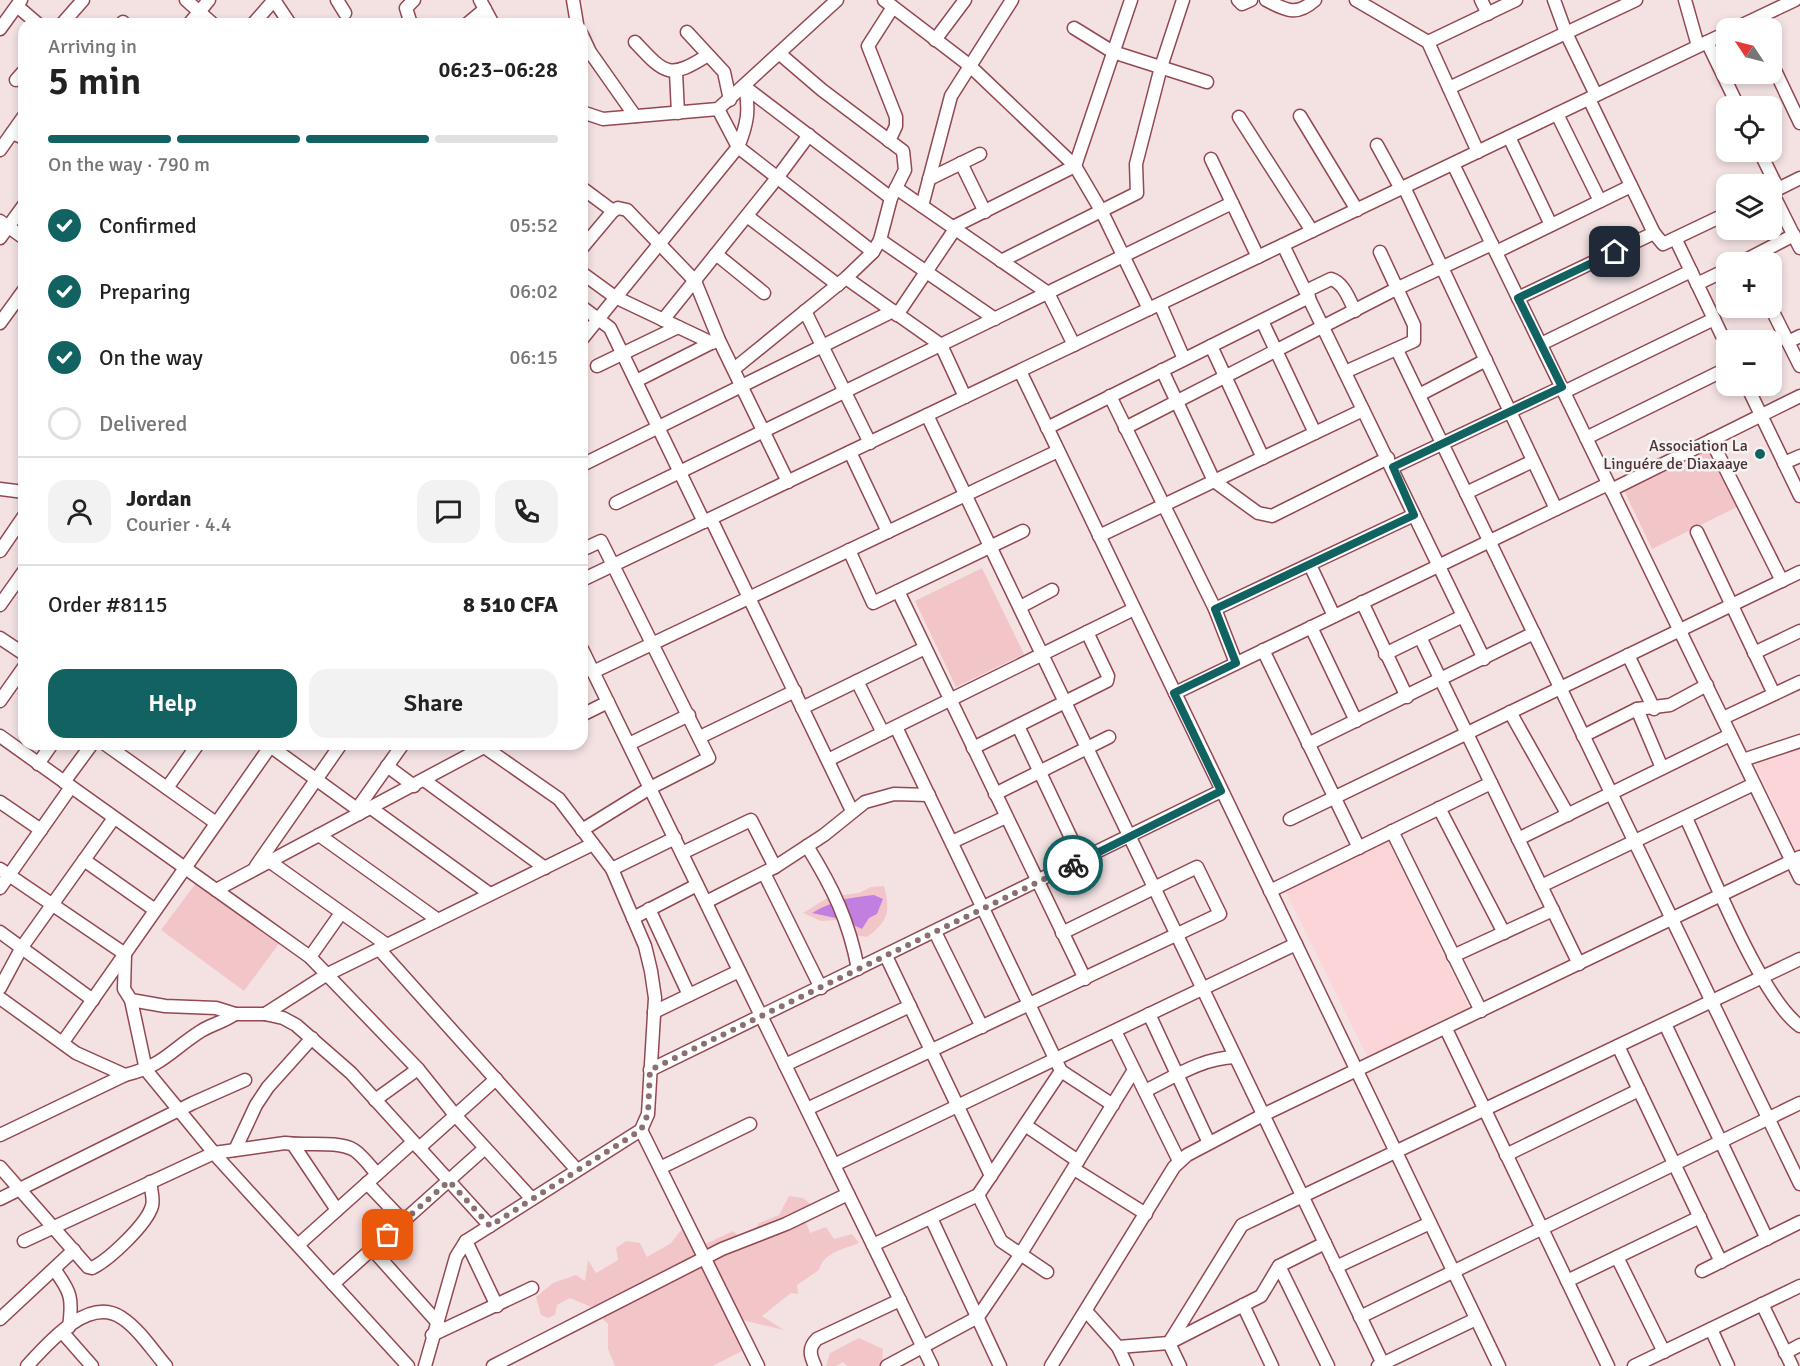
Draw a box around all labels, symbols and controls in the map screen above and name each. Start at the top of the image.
north arrow [1716,18,1782,84]
map controls [1716,18,1782,396]
text: Arriving in [48,34,137,59]
text: 06:23–06:28 [439,56,558,83]
text: 5 min [48,57,141,105]
button: locate [1716,96,1782,162]
text: On the way · 790 m [48,152,210,177]
button: layers [1716,174,1782,240]
icon: check [48,209,81,242]
text: Confirmed [99,212,197,239]
text: 05:52 [509,213,558,238]
pin [1589,226,1640,277]
icon: home [1598,235,1631,268]
button: + [1716,252,1782,318]
icon: check [48,275,81,308]
text: Preparing [99,278,191,305]
text: 06:02 [509,279,558,304]
button: − [1716,330,1782,396]
icon: check [48,341,81,374]
text: On the way [99,344,203,371]
text: 06:15 [509,345,558,370]
text: Delivered [99,410,187,437]
place label: Association La Linguére de Diaxaaye [1603,436,1748,474]
marker: Association La Linguére de Diaxaaye [1753,447,1767,461]
button: person [48,480,111,543]
button: chat [417,480,480,543]
button: phone [495,480,558,543]
text: Jordan [126,485,192,512]
text: Courier · 4.4 [126,512,232,537]
text: Order #8115 [48,591,168,618]
text: 8 510 CFA [463,591,558,618]
button: Help [48,669,297,738]
button: Share [309,669,558,738]
courier [1043,835,1103,895]
icon: bike [1057,849,1090,882]
pin [362,1209,413,1260]
icon: bag [371,1218,404,1251]

